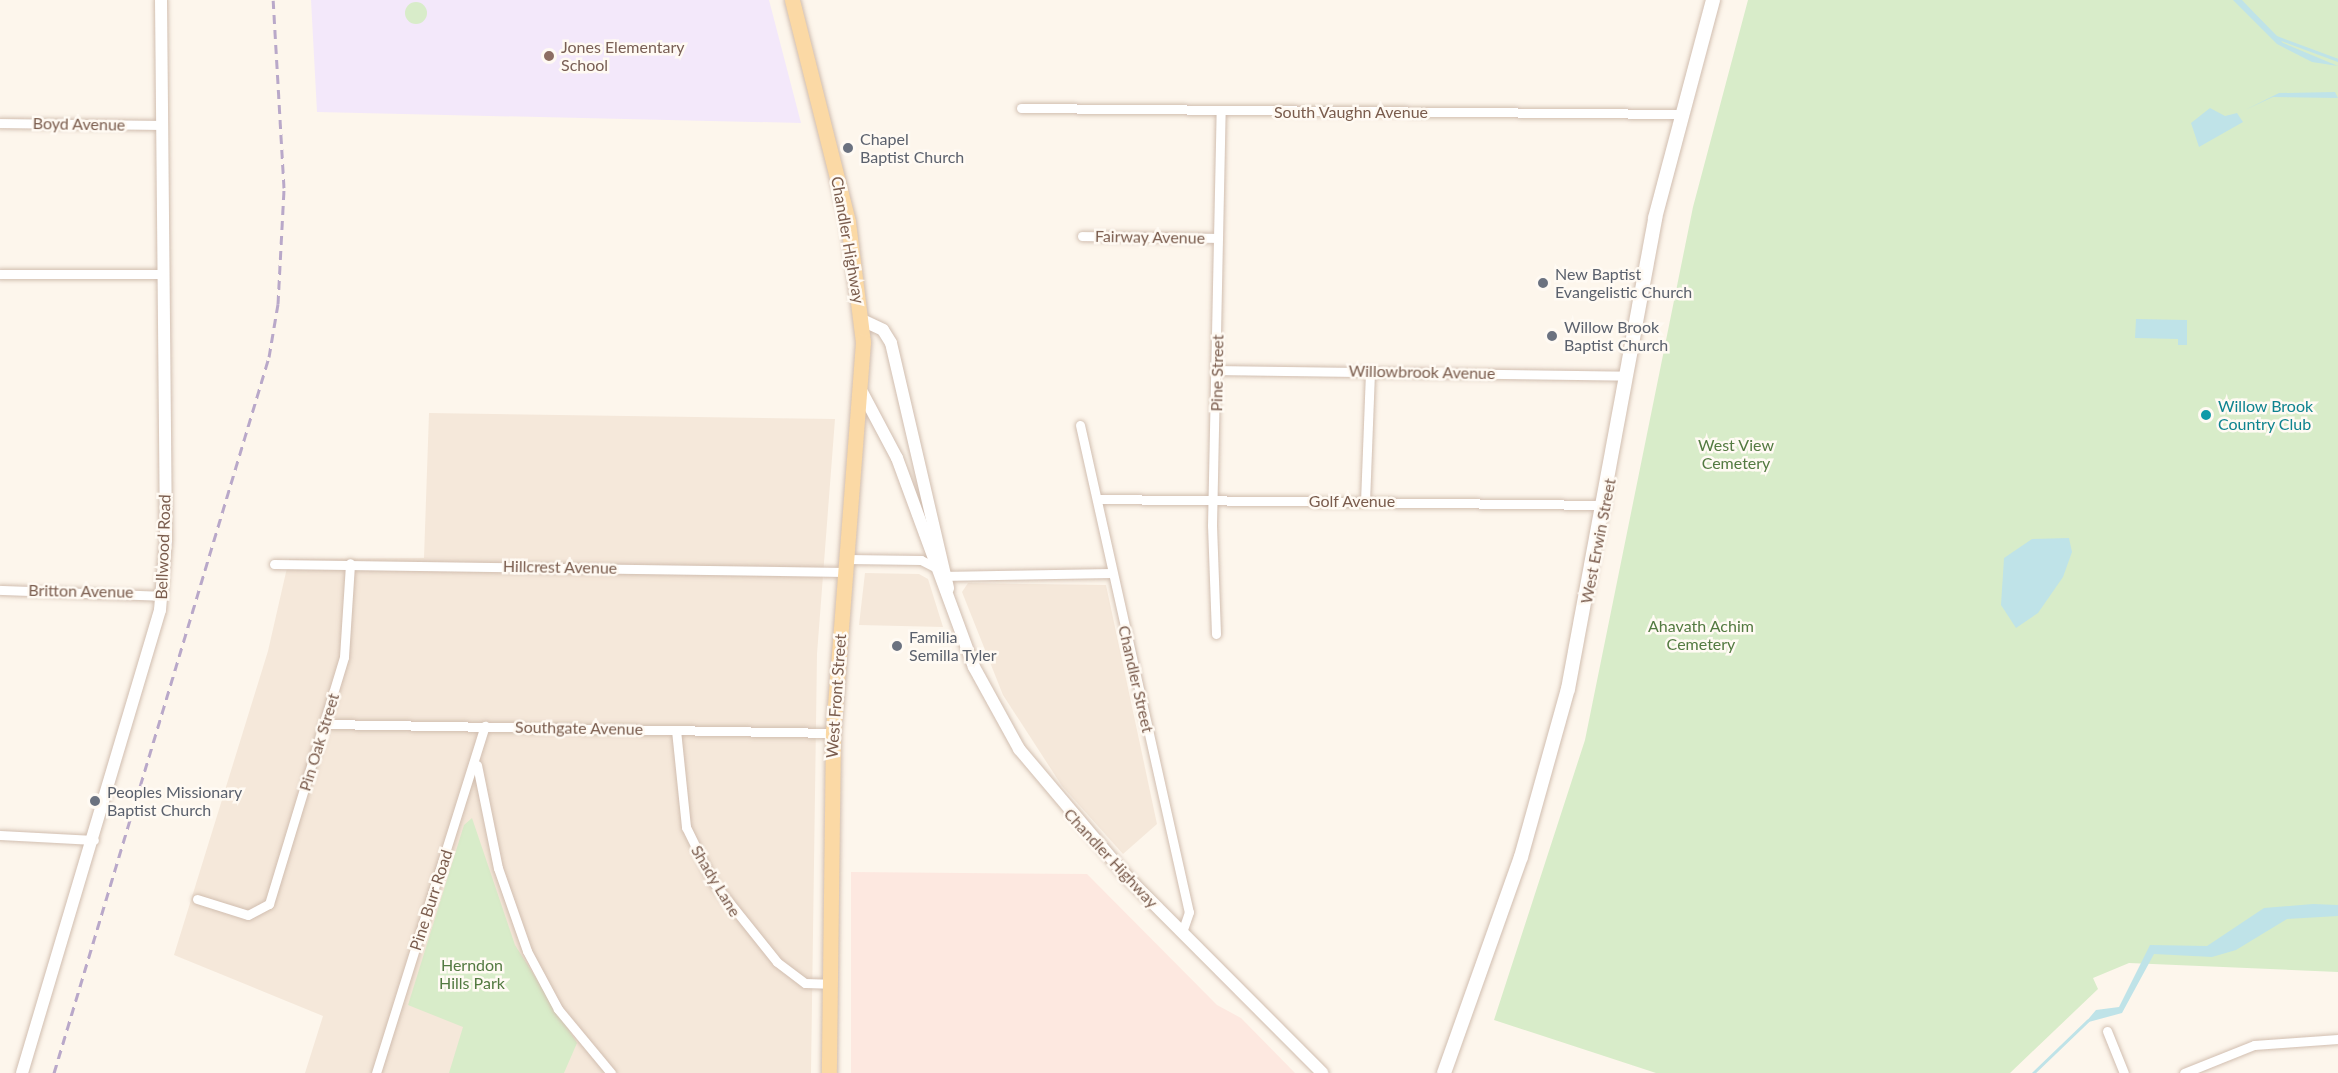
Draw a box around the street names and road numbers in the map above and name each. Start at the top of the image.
street label: South Vaughn Avenue [1273,102,1429,122]
street label: Boyd Avenue [32,114,126,134]
street label: Chandler Highway [827,175,869,305]
street label: Fairway Avenue [1094,226,1206,248]
street label: Pine Street [1207,334,1227,412]
street label: Willowbrook Avenue [1348,361,1496,383]
street label: West Erwin Street [1576,477,1620,605]
street label: Golf Avenue [1308,491,1396,511]
street label: Bellwood Road [152,494,174,600]
street label: Hillcrest Avenue [502,556,618,578]
street label: Britton Avenue [28,580,134,602]
street label: Chandler Street [1114,623,1158,735]
street label: West Front Street [822,633,850,759]
street label: Pin Oak Street [295,691,343,793]
street label: Southgate Avenue [515,717,643,739]
street label: Chandler Highway [1060,804,1162,912]
street label: Shady Lane [687,842,745,920]
street label: Pine Burr Road [406,847,456,953]

